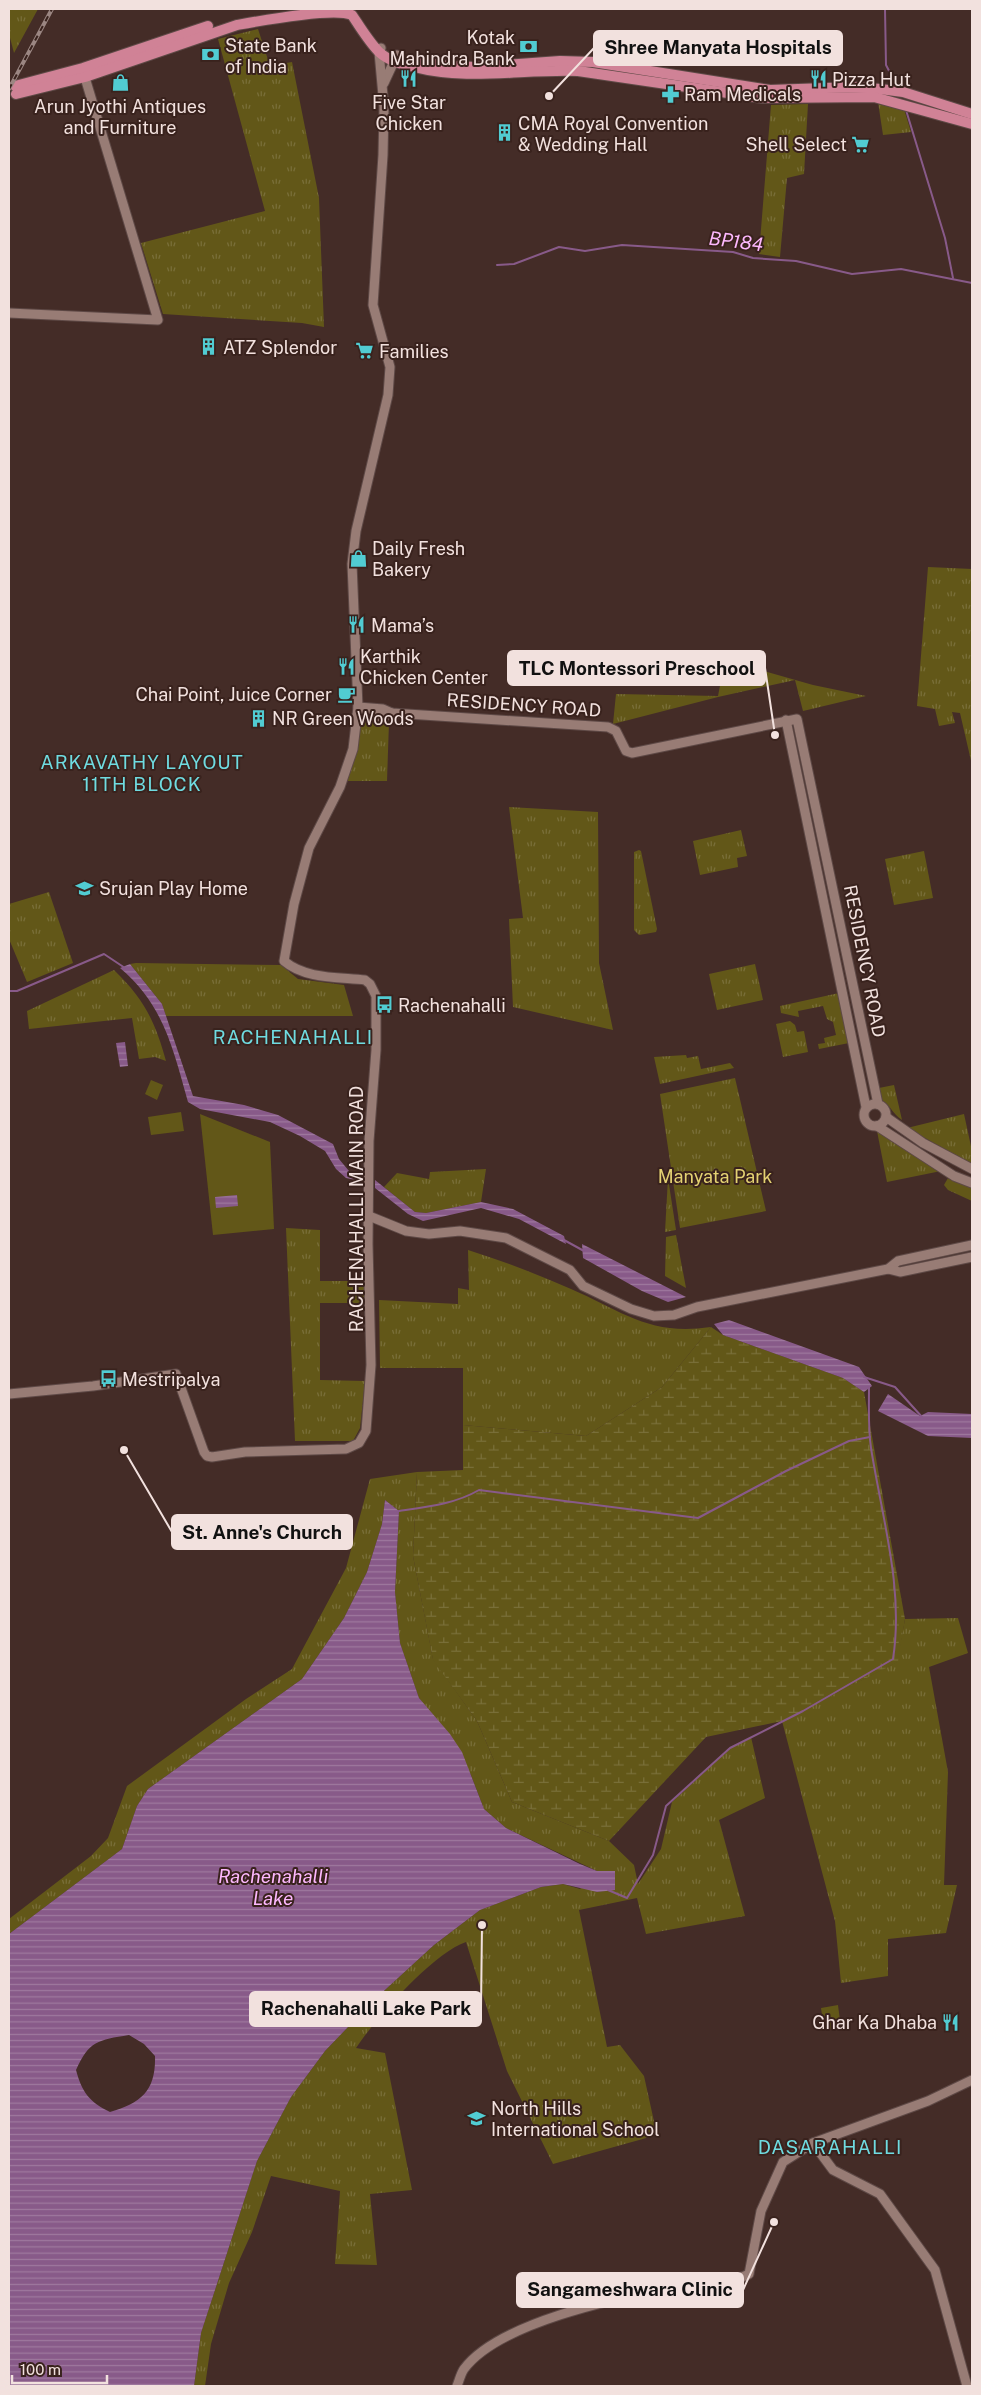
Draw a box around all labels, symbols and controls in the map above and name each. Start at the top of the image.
place label: Kotak Mahindra Bank [389,27,515,69]
callout: Shree Manyata Hospitals [594,31,842,65]
place label: State Bank of India [225,35,317,77]
text: Shree Manyata Hospitals [604,36,832,58]
bank icon: Kotak Mahindra Bank [519,37,539,57]
bank icon: State Bank of India [201,45,221,65]
restaurant icon: Five Star Chicken [399,69,419,89]
restaurant icon: Pizza Hut [808,69,828,89]
place label: Pizza Hut [832,69,911,90]
shop icon: Arun Jyothi Antiques and Furniture [110,73,130,93]
pharmacy icon: Ram Medicals [660,84,680,104]
place label: Ram Medicals [684,84,801,105]
place label: Five Star Chicken [372,92,446,134]
place label: Arun Jyothi Antiques and Furniture [34,96,206,138]
place label: CMA Royal Convention & Wedding Hall [518,113,708,155]
building icon: CMA Royal Convention & Wedding Hall [494,123,514,143]
place label: Shell Select [746,134,847,155]
supermarket icon: Shell Select [851,134,871,154]
water label: BP184 [707,227,765,255]
building icon: ATZ Splendor [199,337,219,357]
place label: ATZ Splendor [223,337,337,358]
supermarket icon: Families [355,341,375,361]
place label: Families [379,341,449,362]
place label: Daily Fresh Bakery [372,538,465,580]
shop icon: Daily Fresh Bakery [348,548,368,568]
restaurant icon: Mama’s [347,615,367,635]
place label: Mama’s [371,615,434,636]
place label: Karthik Chicken Center [360,646,488,688]
callout: TLC Montessori Preschool [508,651,765,685]
restaurant icon: Karthik Chicken Center [336,656,356,676]
text: TLC Montessori Preschool [519,657,755,679]
place label: Chai Point, Juice Corner [135,684,332,705]
cafe icon: Chai Point, Juice Corner [336,684,356,704]
street label: RESIDENCY ROAD [446,689,602,721]
building icon: NR Green Woods [248,708,268,728]
place label: NR Green Woods [272,708,414,729]
district label: ARKAVATHY LAYOUT 11TH BLOCK [40,751,244,795]
school or university icon: Srujan Play Home [75,878,95,898]
place label: Srujan Play Home [99,878,248,899]
street label: RESIDENCY ROAD [840,883,890,1039]
bus stop icon: Rachenahalli [374,995,394,1015]
place label: Rachenahalli [398,995,506,1016]
district label: RACHENAHALLI [213,1026,373,1048]
street label: RACHENAHALLI MAIN ROAD [346,1086,367,1332]
park label: Manyata Park [658,1166,772,1187]
bus stop icon: Mestripalya [98,1369,118,1389]
place label: Mestripalya [122,1369,221,1390]
callout: St. Anne's Church [172,1515,352,1549]
text: St. Anne's Church [182,1521,342,1543]
water label: Rachenahalli Lake [218,1865,328,1909]
callout: Rachenahalli Lake Park [250,1992,481,2026]
text: Rachenahalli Lake Park [261,1997,471,2019]
place label: Ghar Ka Dhaba [812,2012,937,2033]
restaurant icon: Ghar Ka Dhaba [941,2012,961,2032]
place label: North Hills International School [491,2098,660,2140]
school or university icon: North Hills International School [467,2108,487,2128]
district label: DASARAHALLI [758,2136,902,2158]
callout: Sangameshwara Clinic [517,2273,743,2307]
text: Sangameshwara Clinic [527,2278,733,2300]
scale bar [12,2352,108,2384]
text: 100 m [20,2361,61,2378]

